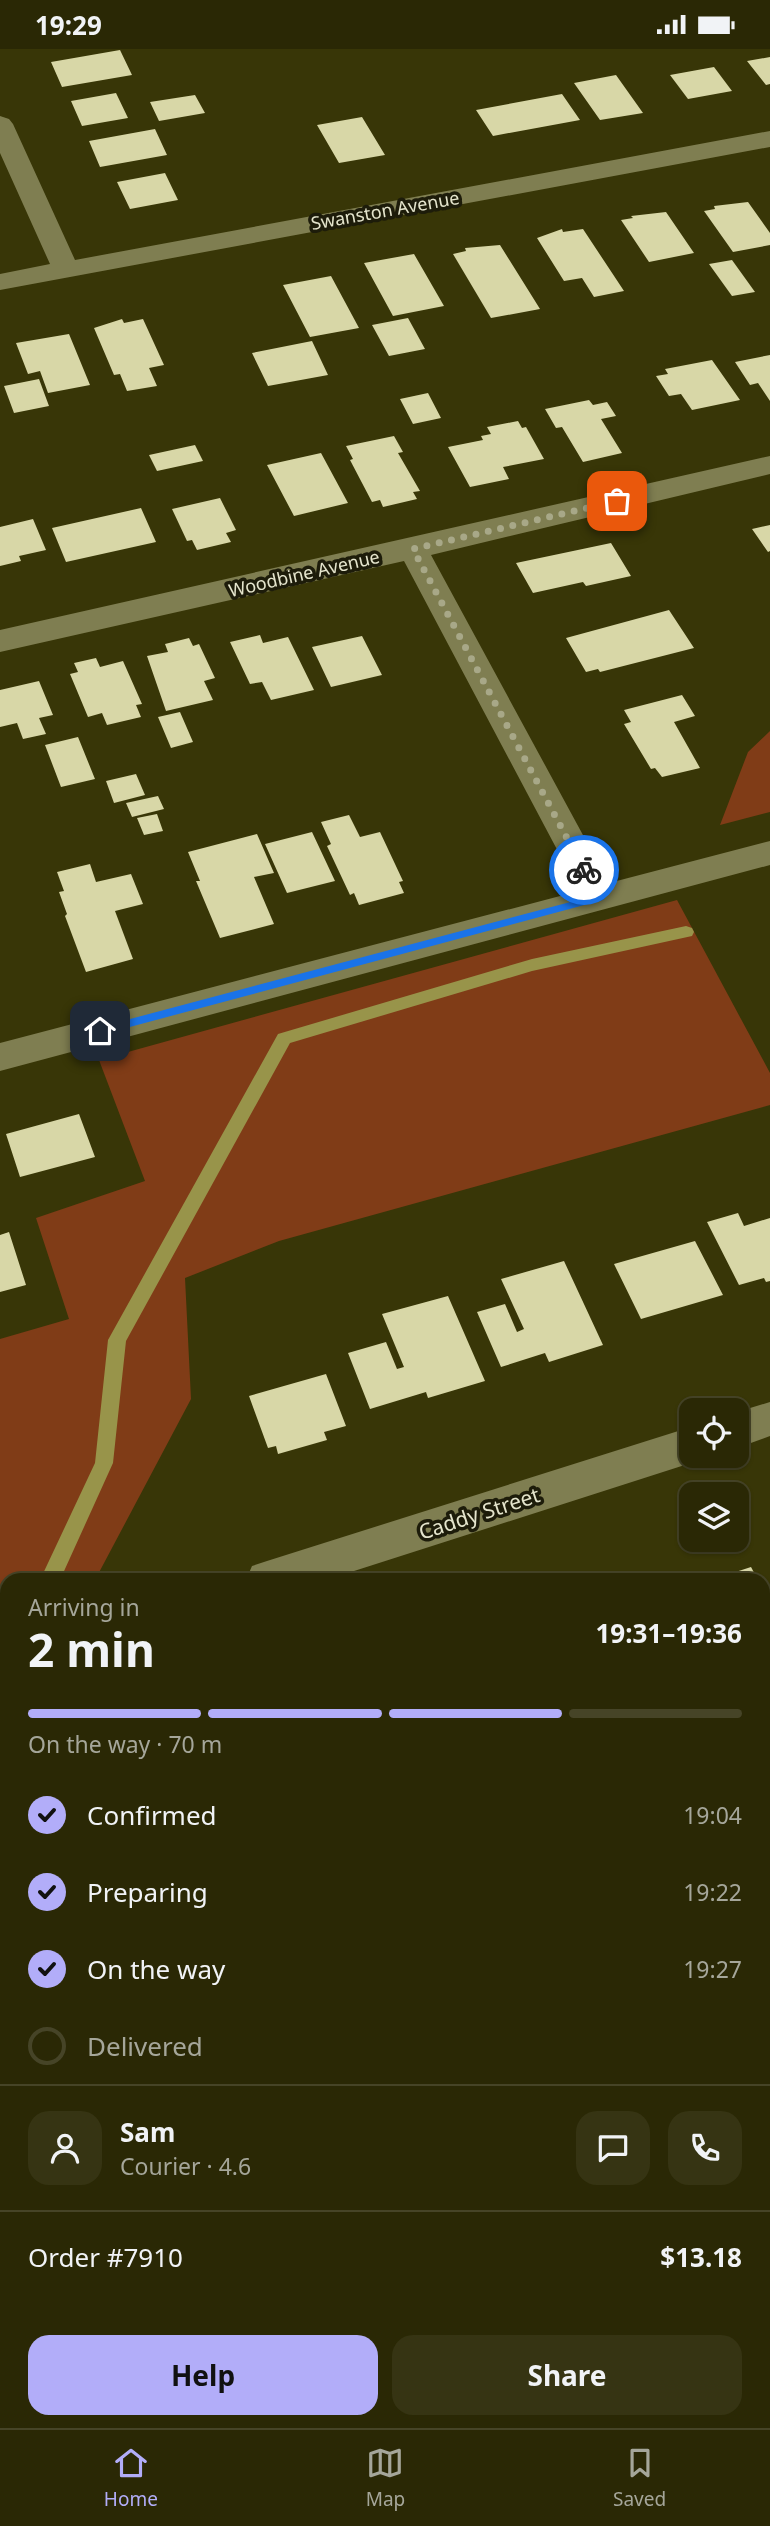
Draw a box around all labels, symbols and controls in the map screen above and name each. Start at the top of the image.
text: 19:29 [35,7,102,43]
street label: Swanston Avenue [309,185,461,235]
pin [587,471,647,531]
icon: bag [598,482,636,520]
street label: Woodbine Avenue [226,544,382,602]
courier [549,835,619,905]
icon: bike [565,851,603,889]
pin [70,1001,130,1061]
icon: home [81,1012,119,1050]
map controls [679,1398,749,1552]
button: locate [679,1398,749,1468]
street label: Caddy Street [415,1480,543,1546]
button: layers [679,1482,749,1552]
text: Arriving in [28,1591,140,1623]
text: 19:31–19:36 [595,1615,742,1651]
text: 2 min [28,1618,155,1680]
text: On the way · 70 m [28,1728,222,1760]
icon: check [28,1796,66,1834]
text: Confirmed [87,1797,217,1833]
text: 19:04 [683,1799,742,1831]
icon: check [28,1873,66,1911]
text: Preparing [87,1874,208,1910]
text: 19:22 [683,1876,742,1908]
icon: check [28,1950,66,1988]
text: On the way [87,1951,225,1987]
text: 19:27 [683,1953,742,1985]
text: Delivered [87,2028,203,2064]
button: person [28,2111,102,2185]
button: chat [576,2111,650,2185]
button: phone [668,2111,742,2185]
text: Sam [120,2114,175,2150]
text: Courier · 4.6 [120,2150,251,2182]
text: Order #7910 [28,2239,183,2275]
text: $13.18 [660,2239,742,2275]
button: Help [28,2335,378,2415]
button: Share [392,2335,742,2415]
tab: Home [104,2444,158,2512]
tab: Map [366,2444,405,2512]
tab: Saved [613,2444,666,2512]

